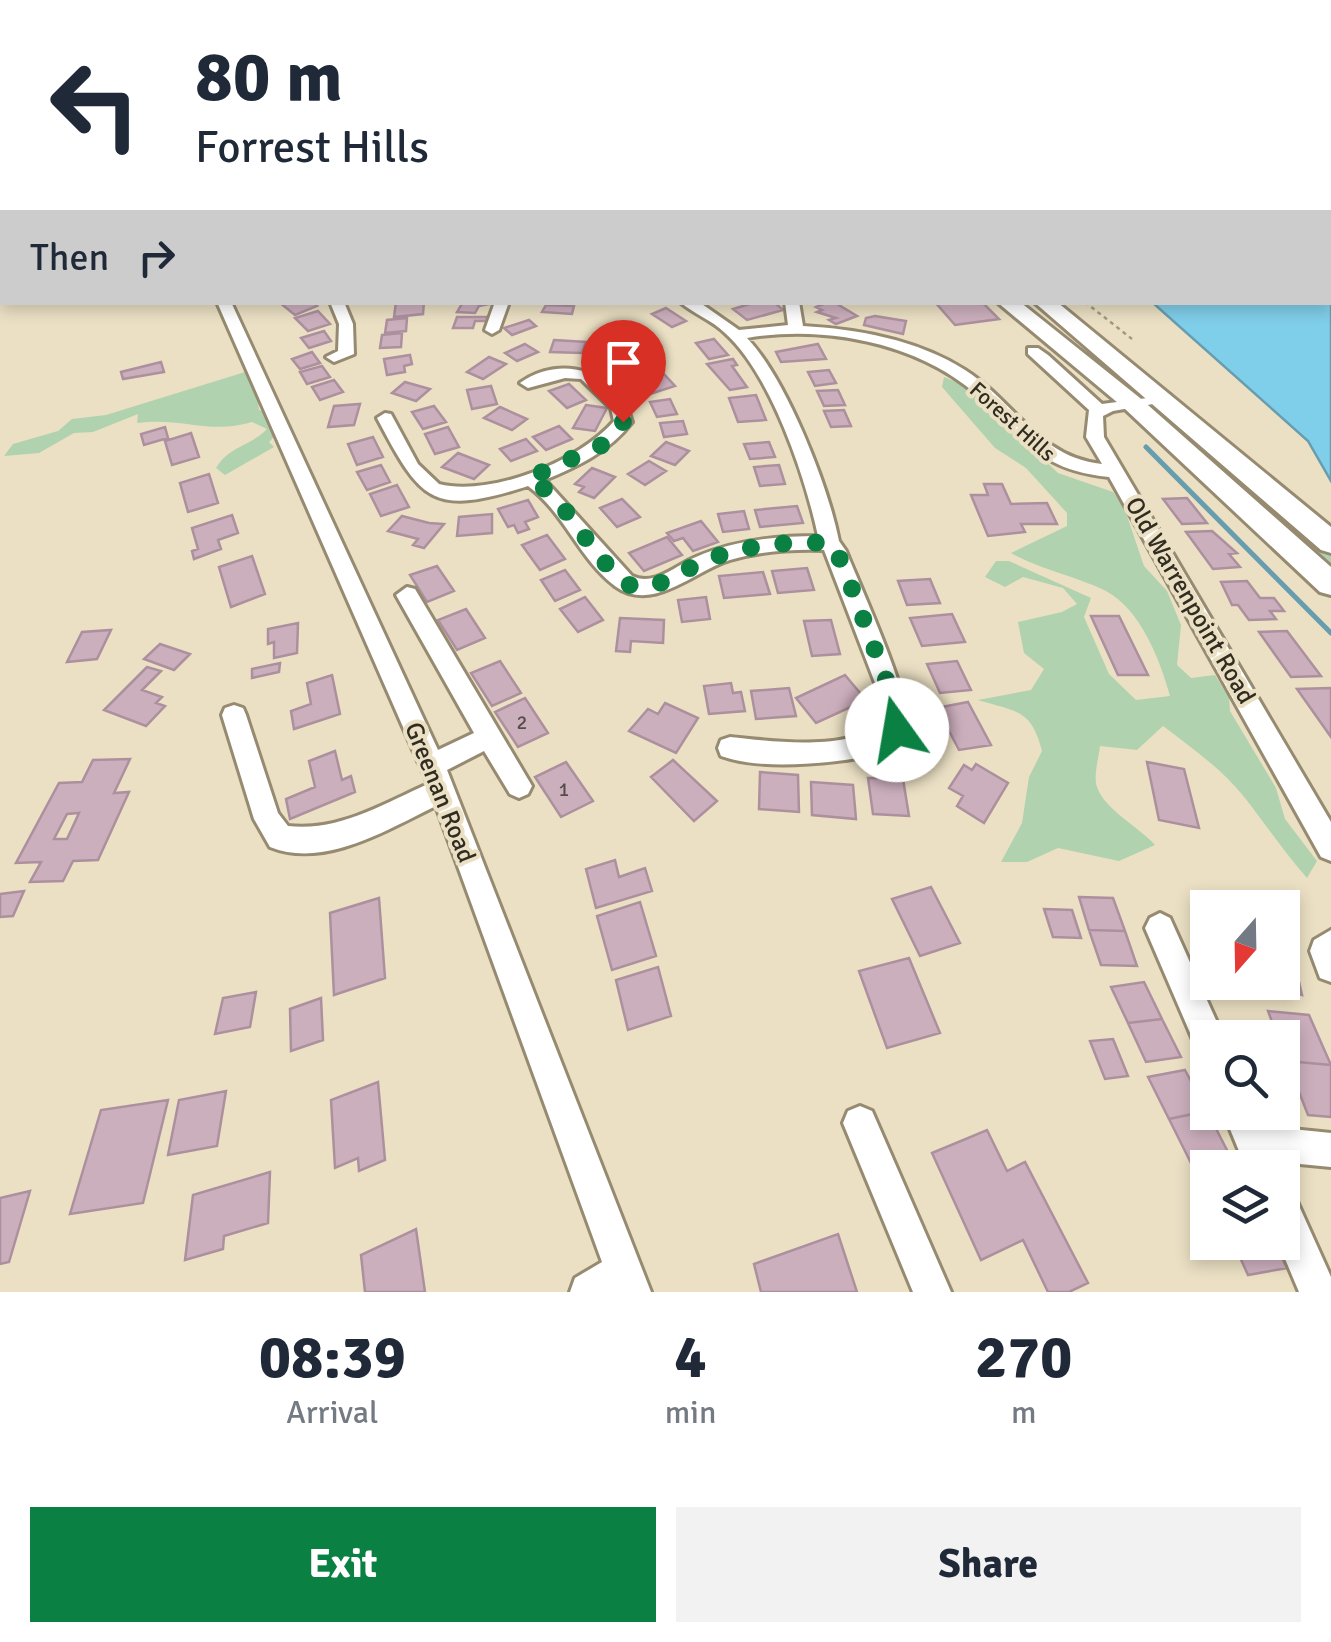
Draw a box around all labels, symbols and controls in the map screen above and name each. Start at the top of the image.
text: 80 m [195,34,343,120]
icon: left [30,40,160,170]
text: Forrest Hills [195,120,429,175]
icon: right [129,230,184,285]
text: Then [30,234,109,281]
pin [581,320,666,423]
icon: arrive [596,335,651,390]
street label: Forest Hills [964,376,1061,467]
street label: Old Warrenpoint Road [1119,491,1262,709]
position arrow [845,678,949,782]
house number: 2 [517,710,527,735]
street label: Greenan Road [398,717,483,867]
house number: 1 [559,777,569,802]
north arrow [1190,890,1300,1000]
map controls [1190,890,1300,1260]
button: search [1190,1020,1300,1130]
button: layers [1190,1150,1300,1260]
text: 08:39 [259,1321,406,1395]
text: 4 [674,1321,707,1395]
text: 270 [975,1321,1072,1395]
text: Arrival [286,1393,378,1432]
text: min [665,1393,716,1432]
text: m [1011,1393,1036,1432]
button: Exit [30,1507,656,1622]
button: Share [676,1507,1301,1622]

